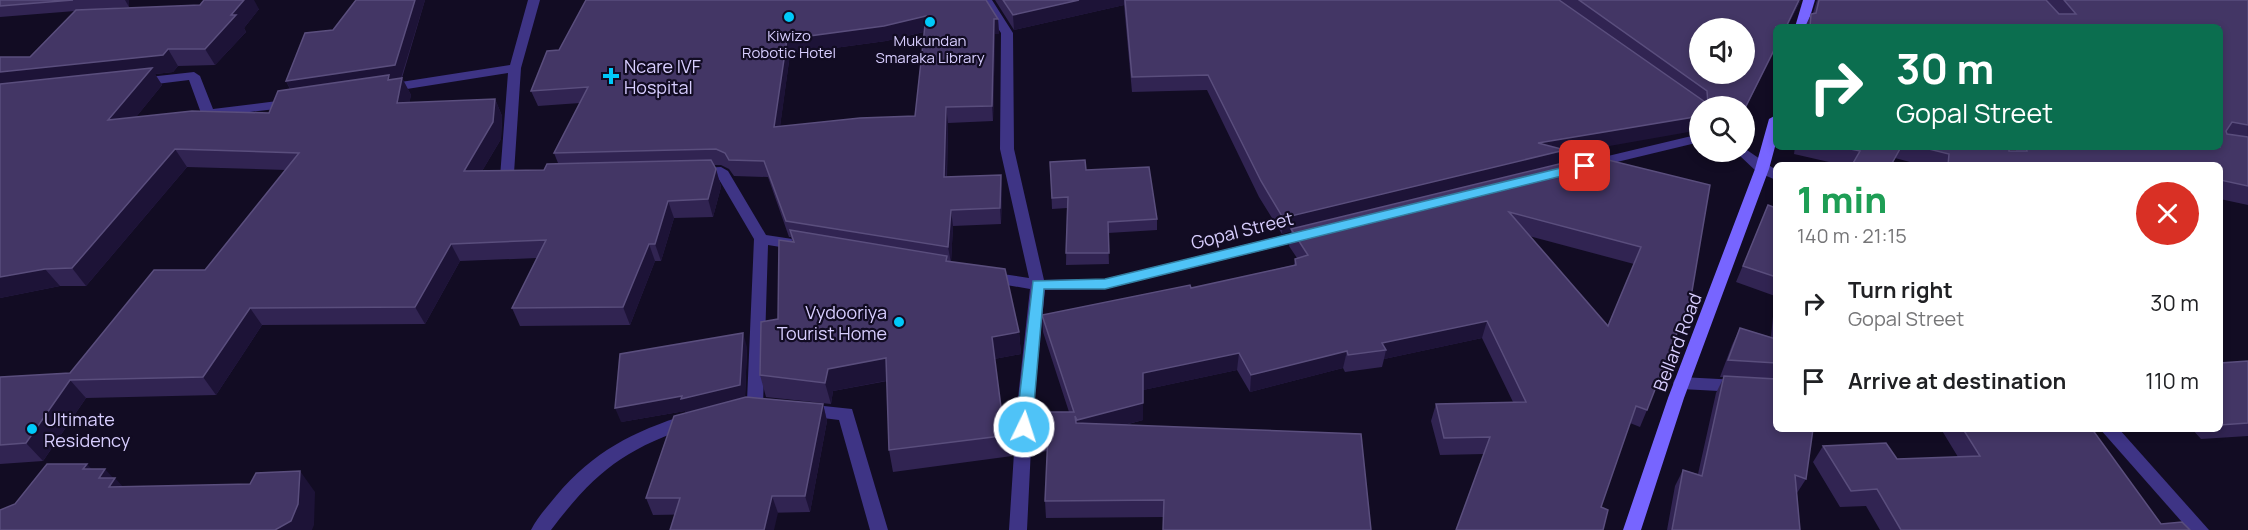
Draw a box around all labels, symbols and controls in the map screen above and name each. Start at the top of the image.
marker: Kiwizo Robotic Hotel [782,10,796,24]
marker: Mukundan Smaraka Library [923,15,937,29]
map controls [1689,18,1755,162]
button: sound [1689,18,1755,84]
place label: Kiwizo Robotic Hotel [742,25,836,63]
place label: Mukundan Smaraka Library [875,30,985,68]
text: 30 m [1896,39,1994,97]
icon: right [1797,48,1875,126]
place label: Ncare IVF Hospital [624,54,701,99]
marker: Ncare IVF Hospital [602,67,620,85]
text: Gopal Street [1896,94,2053,131]
button: search [1689,96,1755,162]
pin [1559,140,1610,191]
icon: arrive [1568,149,1601,182]
text: 1 min [1797,175,1887,224]
button: close [2136,182,2199,245]
street label: Gopal Street [1188,206,1296,254]
text: 140 m · 21:15 [1797,222,1907,249]
text: Turn right [1848,275,1953,305]
icon: right [1797,287,1830,320]
text: 30 m [2150,288,2199,318]
street label: Bellard Road [1647,290,1707,394]
place label: Vydooriya Tourist Home [777,300,887,345]
text: Gopal Street [1848,305,1964,332]
marker: Vydooriya Tourist Home [892,315,906,329]
icon: arrive [1797,365,1830,398]
text: Arrive at destination [1848,366,2066,396]
text: 110 m [2145,366,2199,396]
position arrow [992,395,1056,459]
place label: Ultimate Residency [44,407,131,452]
marker: Ultimate Residency [25,422,39,436]

